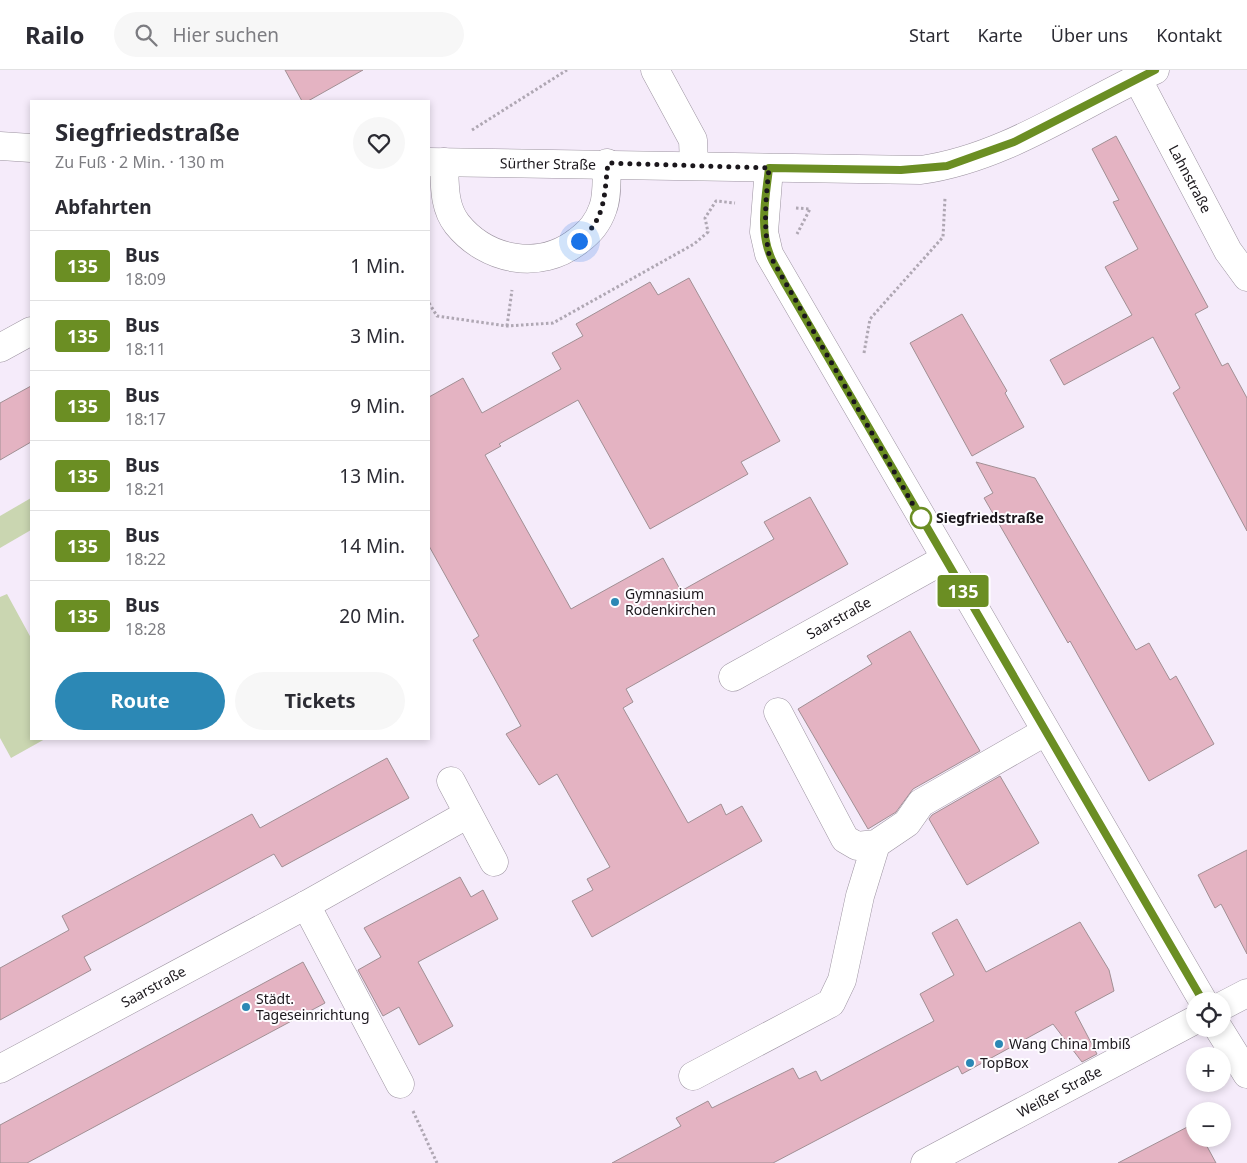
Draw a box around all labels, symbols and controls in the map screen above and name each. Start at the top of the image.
search box [114,12,464,57]
text: Railo [25,18,84,51]
icon: search [132,21,160,49]
text: Hier suchen [172,22,279,48]
text: Start [909,23,949,47]
text: Karte [977,23,1023,47]
text: Über uns [1051,23,1128,47]
text: Kontakt [1156,23,1222,47]
text: Siegfriedstraße [55,115,240,148]
button: heart [353,117,405,169]
street label: Lahnstraße [1165,141,1216,216]
text: Zu Fuß · 2 Min. · 130 m [55,151,224,173]
street label: Sürther Straße [500,153,596,174]
text: Abfahrten [55,194,152,220]
your location [567,229,592,254]
text: Bus [125,242,160,268]
text: 1 Min. [350,253,405,279]
text: 135 [67,254,98,278]
text: 18:09 [125,268,166,290]
text: Bus [125,312,160,338]
text: 3 Min. [350,323,405,349]
text: 135 [67,324,98,348]
text: 18:11 [125,338,166,360]
text: Bus [125,382,160,408]
text: 9 Min. [350,393,405,419]
text: 135 [67,394,98,418]
text: 18:17 [125,408,166,430]
text: Bus [125,452,160,478]
text: 13 Min. [339,463,405,489]
text: 135 [67,464,98,488]
text: 18:21 [125,478,166,500]
marker: Siegfriedstraße [910,507,932,529]
place label: Siegfriedstraße [936,508,1044,527]
text: Bus [125,522,160,548]
text: 14 Min. [339,533,405,559]
text: 135 [67,534,98,558]
text: 18:22 [125,548,166,570]
line badge: 135 [934,575,992,607]
text: 135 [948,579,978,603]
place label: Gymnasium Rodenkirchen [625,584,716,619]
text: Bus [125,592,160,618]
street label: Saarstraße [803,592,874,643]
marker: Gymnasium Rodenkirchen [609,596,621,608]
text: 20 Min. [339,603,405,629]
text: 135 [67,604,98,628]
text: 18:28 [125,618,166,640]
button: Route [55,672,225,730]
button: Tickets [235,672,405,730]
street label: Saarstraße [117,961,189,1012]
place label: Städt. Tageseinrichtung [256,989,370,1024]
map controls [1186,992,1231,1147]
button: locate [1186,992,1231,1037]
marker: Städt. Tageseinrichtung [240,1001,252,1013]
place label: Wang China Imbiß [1009,1034,1131,1053]
marker: Wang China Imbiß [993,1038,1005,1050]
button: + [1186,1047,1231,1092]
place label: TopBox [980,1053,1029,1072]
marker: TopBox [964,1057,976,1069]
street label: Weißer Straße [1013,1061,1105,1122]
button: − [1186,1102,1231,1147]

